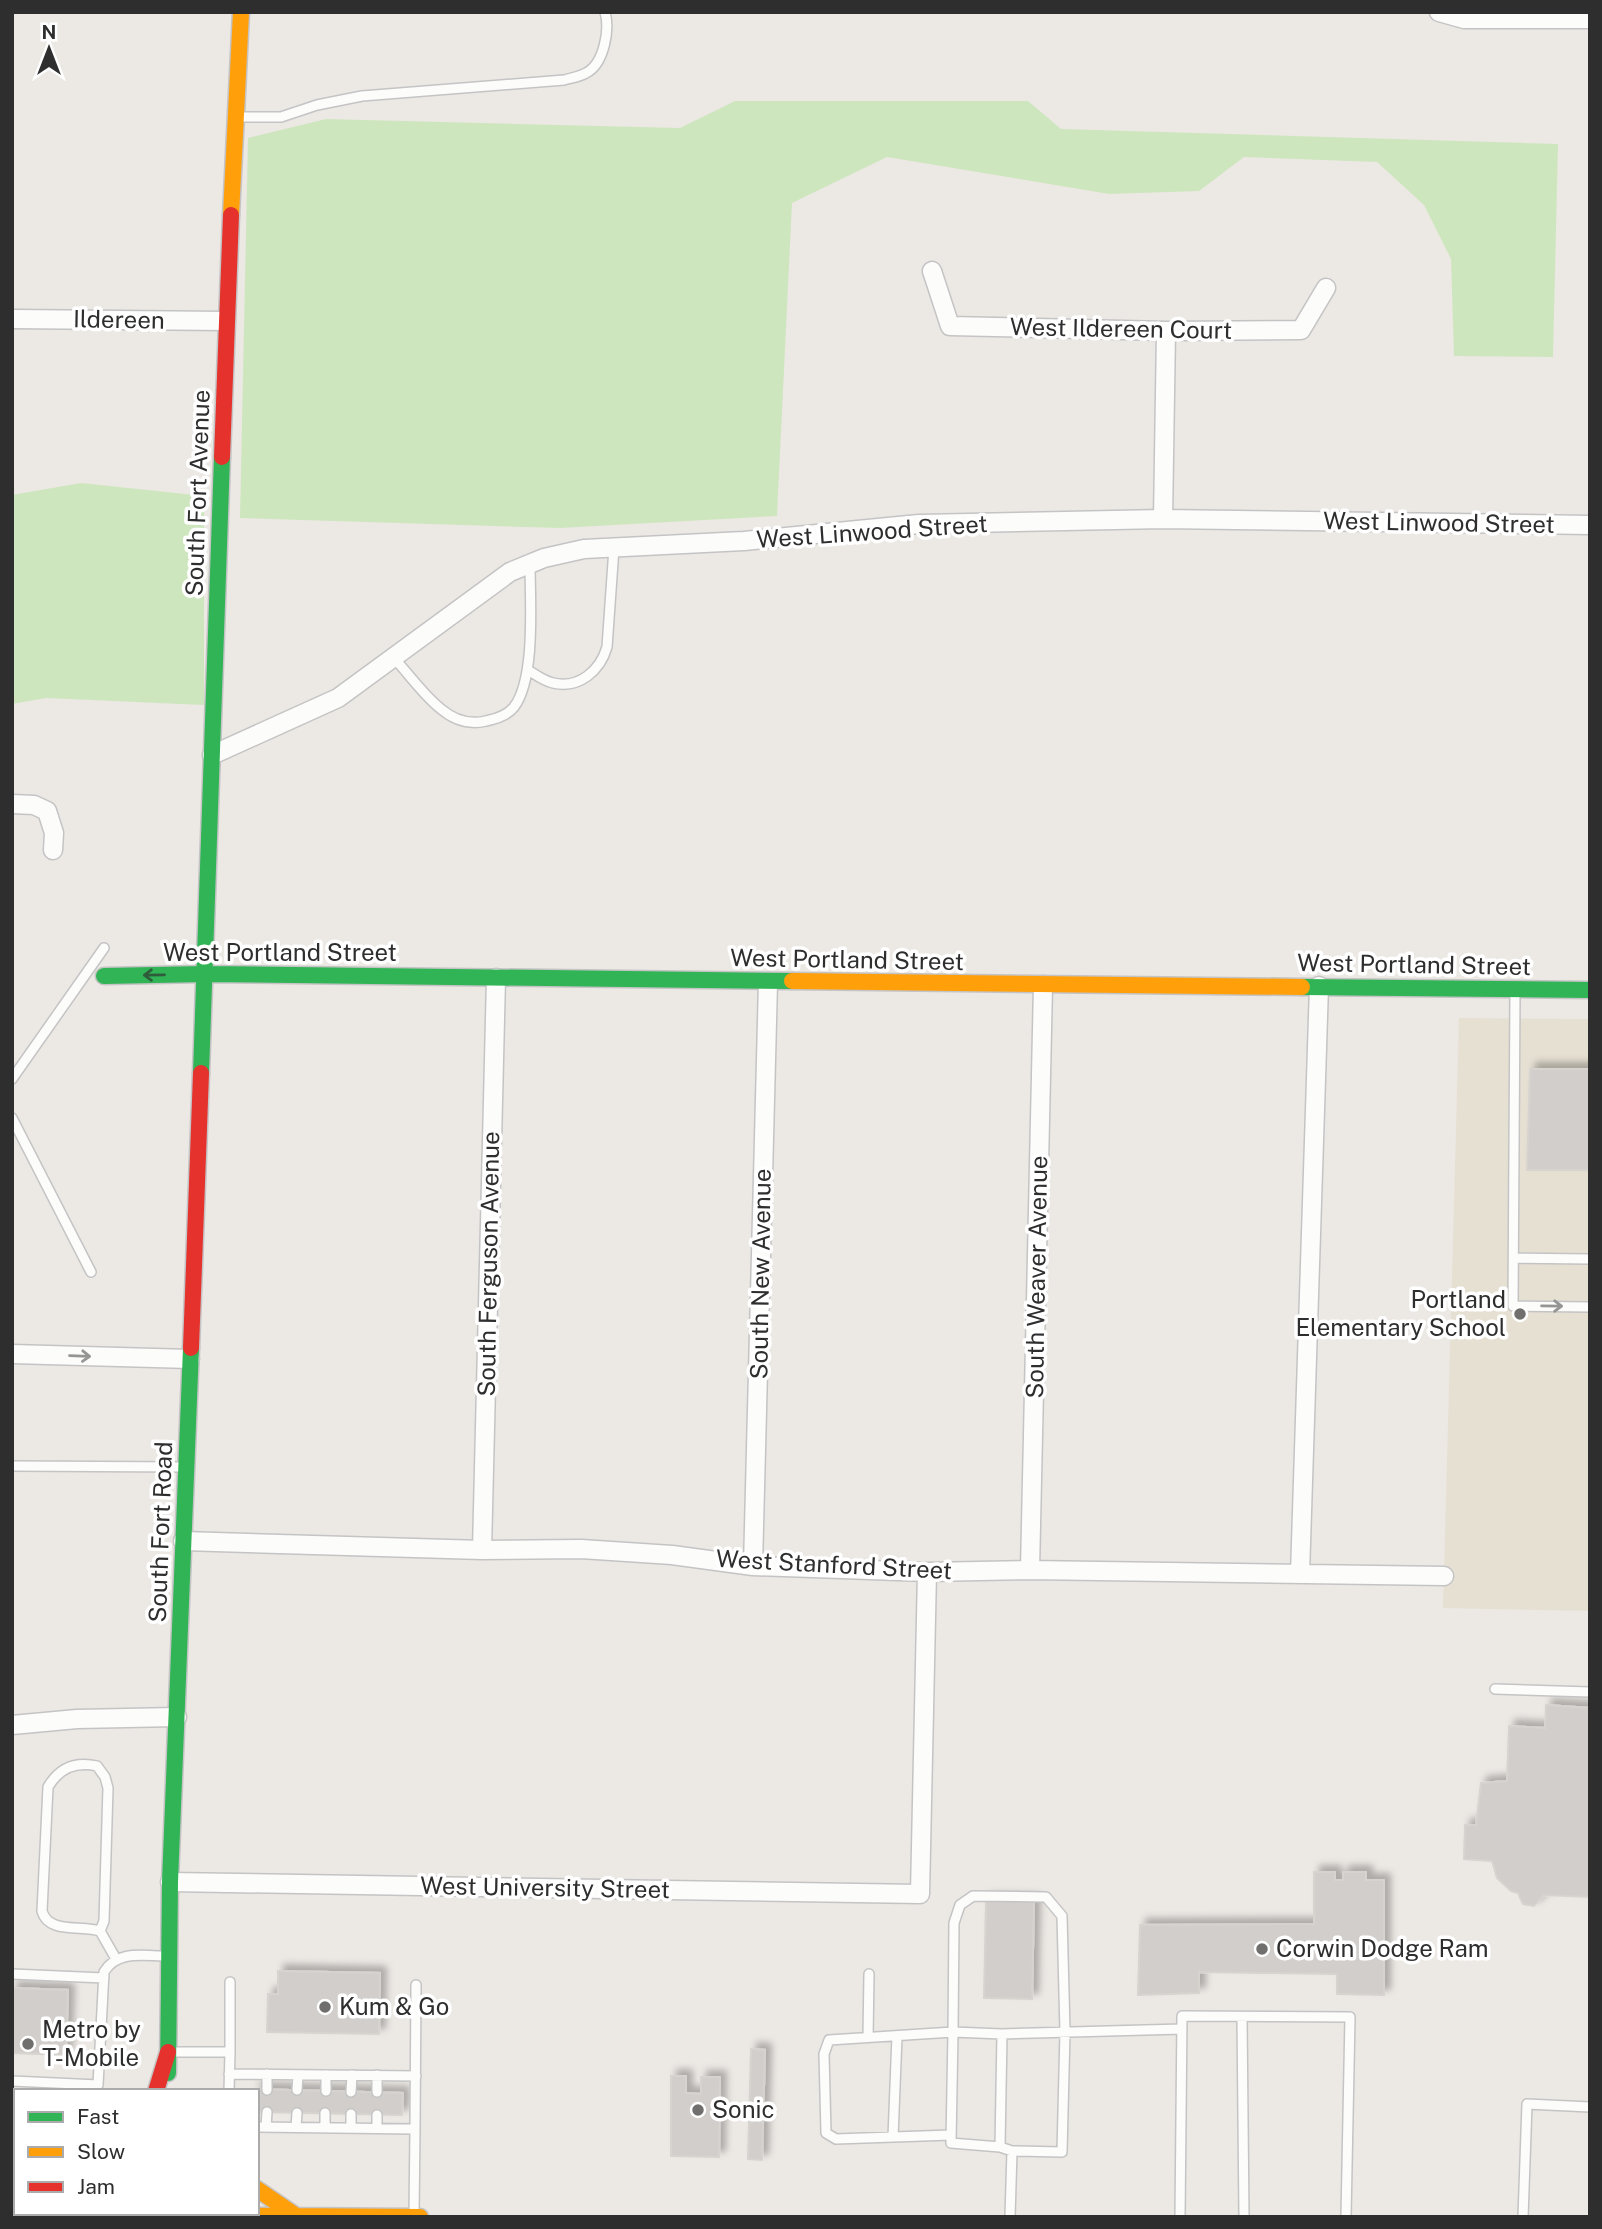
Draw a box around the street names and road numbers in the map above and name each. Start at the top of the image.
street label: Ildereen [73,304,165,334]
street label: West Ildereen Court [1010,312,1232,344]
street label: South Fort Avenue [179,389,215,597]
street label: West Linwood Street [1323,506,1555,538]
street label: West Linwood Street [755,509,988,553]
street label: West Portland Street [163,938,397,966]
street label: West Portland Street [730,943,964,975]
street label: West Portland Street [1297,948,1531,980]
street label: South Ferguson Avenue [472,1131,504,1397]
street label: South Weaver Avenue [1020,1155,1052,1399]
street label: South New Avenue [744,1168,776,1380]
street label: South Fort Road [143,1441,177,1623]
street label: West Stanford Street [715,1544,953,1584]
street label: West University Street [420,1871,670,1903]

